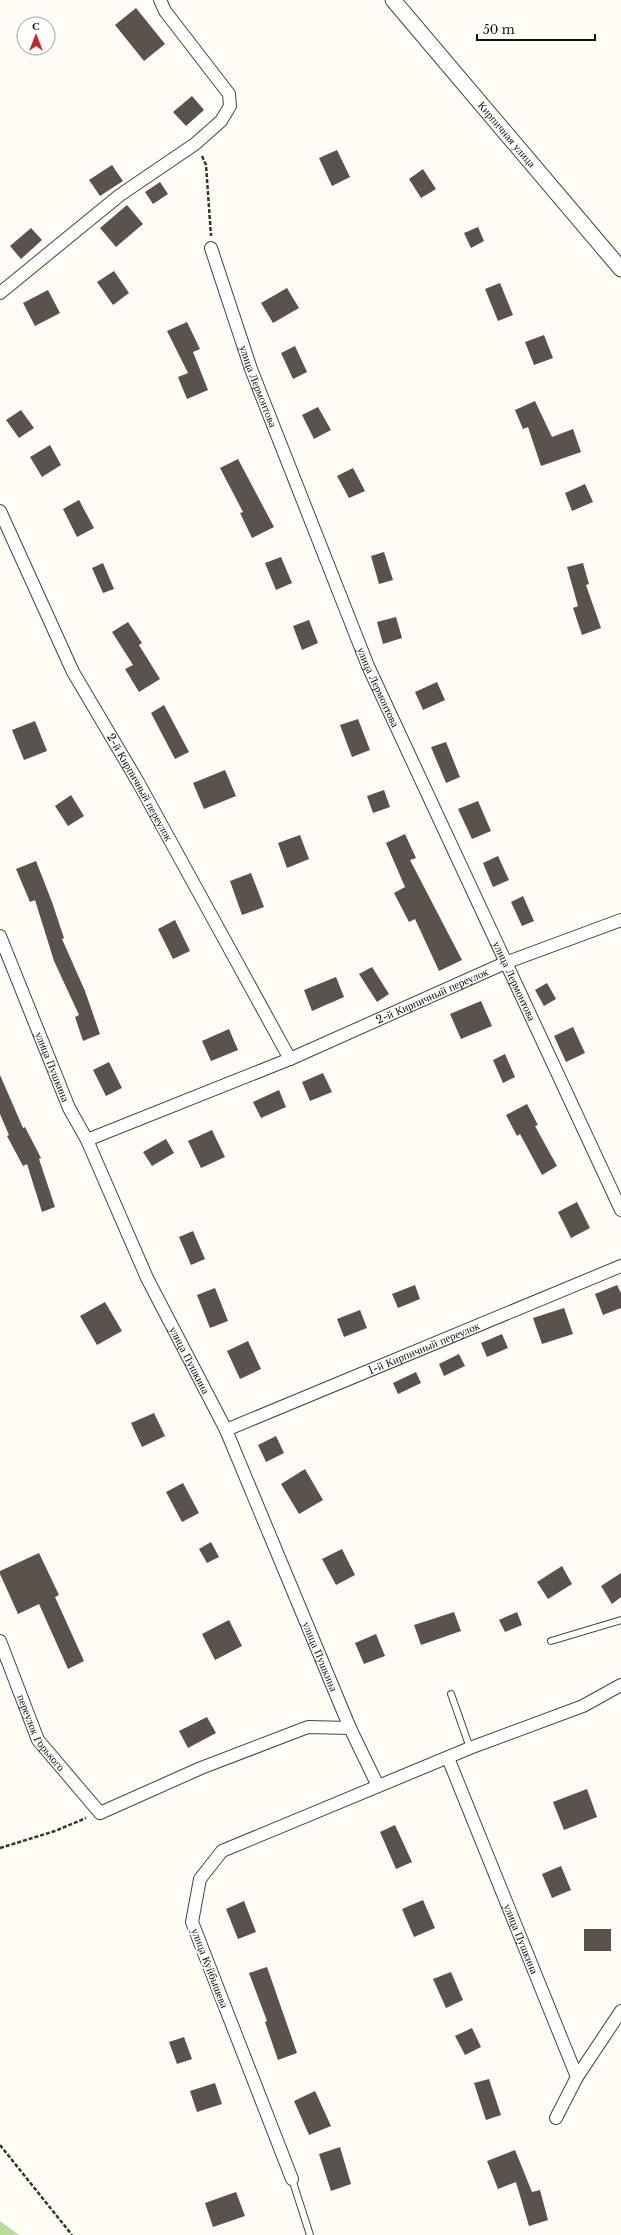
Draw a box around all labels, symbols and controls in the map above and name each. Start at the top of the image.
north arrow [16,16,56,56]
scale bar [477,16,595,42]
text: С [32,19,40,33]
text: 50 m [483,22,515,37]
street label: Кирпичная улица [475,98,539,170]
street label: улица Лермонтова [237,343,280,429]
street label: улица Лермонтова [354,645,402,729]
street label: 2-й Кирпичный переулок [104,731,176,844]
street label: улица Лермонтова [490,939,539,1023]
street label: 2-й Кирпичный переулок [374,964,491,1027]
street label: улица Пушкина [32,1030,73,1104]
street label: 1-й Кирпичный переулок [366,1318,482,1377]
street label: улица Пушкина [166,1324,213,1396]
street label: улица Пушкина [299,1619,341,1693]
street label: переулок Горького [14,1692,69,1774]
street label: улица Пушкина [501,1902,542,1976]
street label: улица Куйбышева [188,1926,232,2010]

